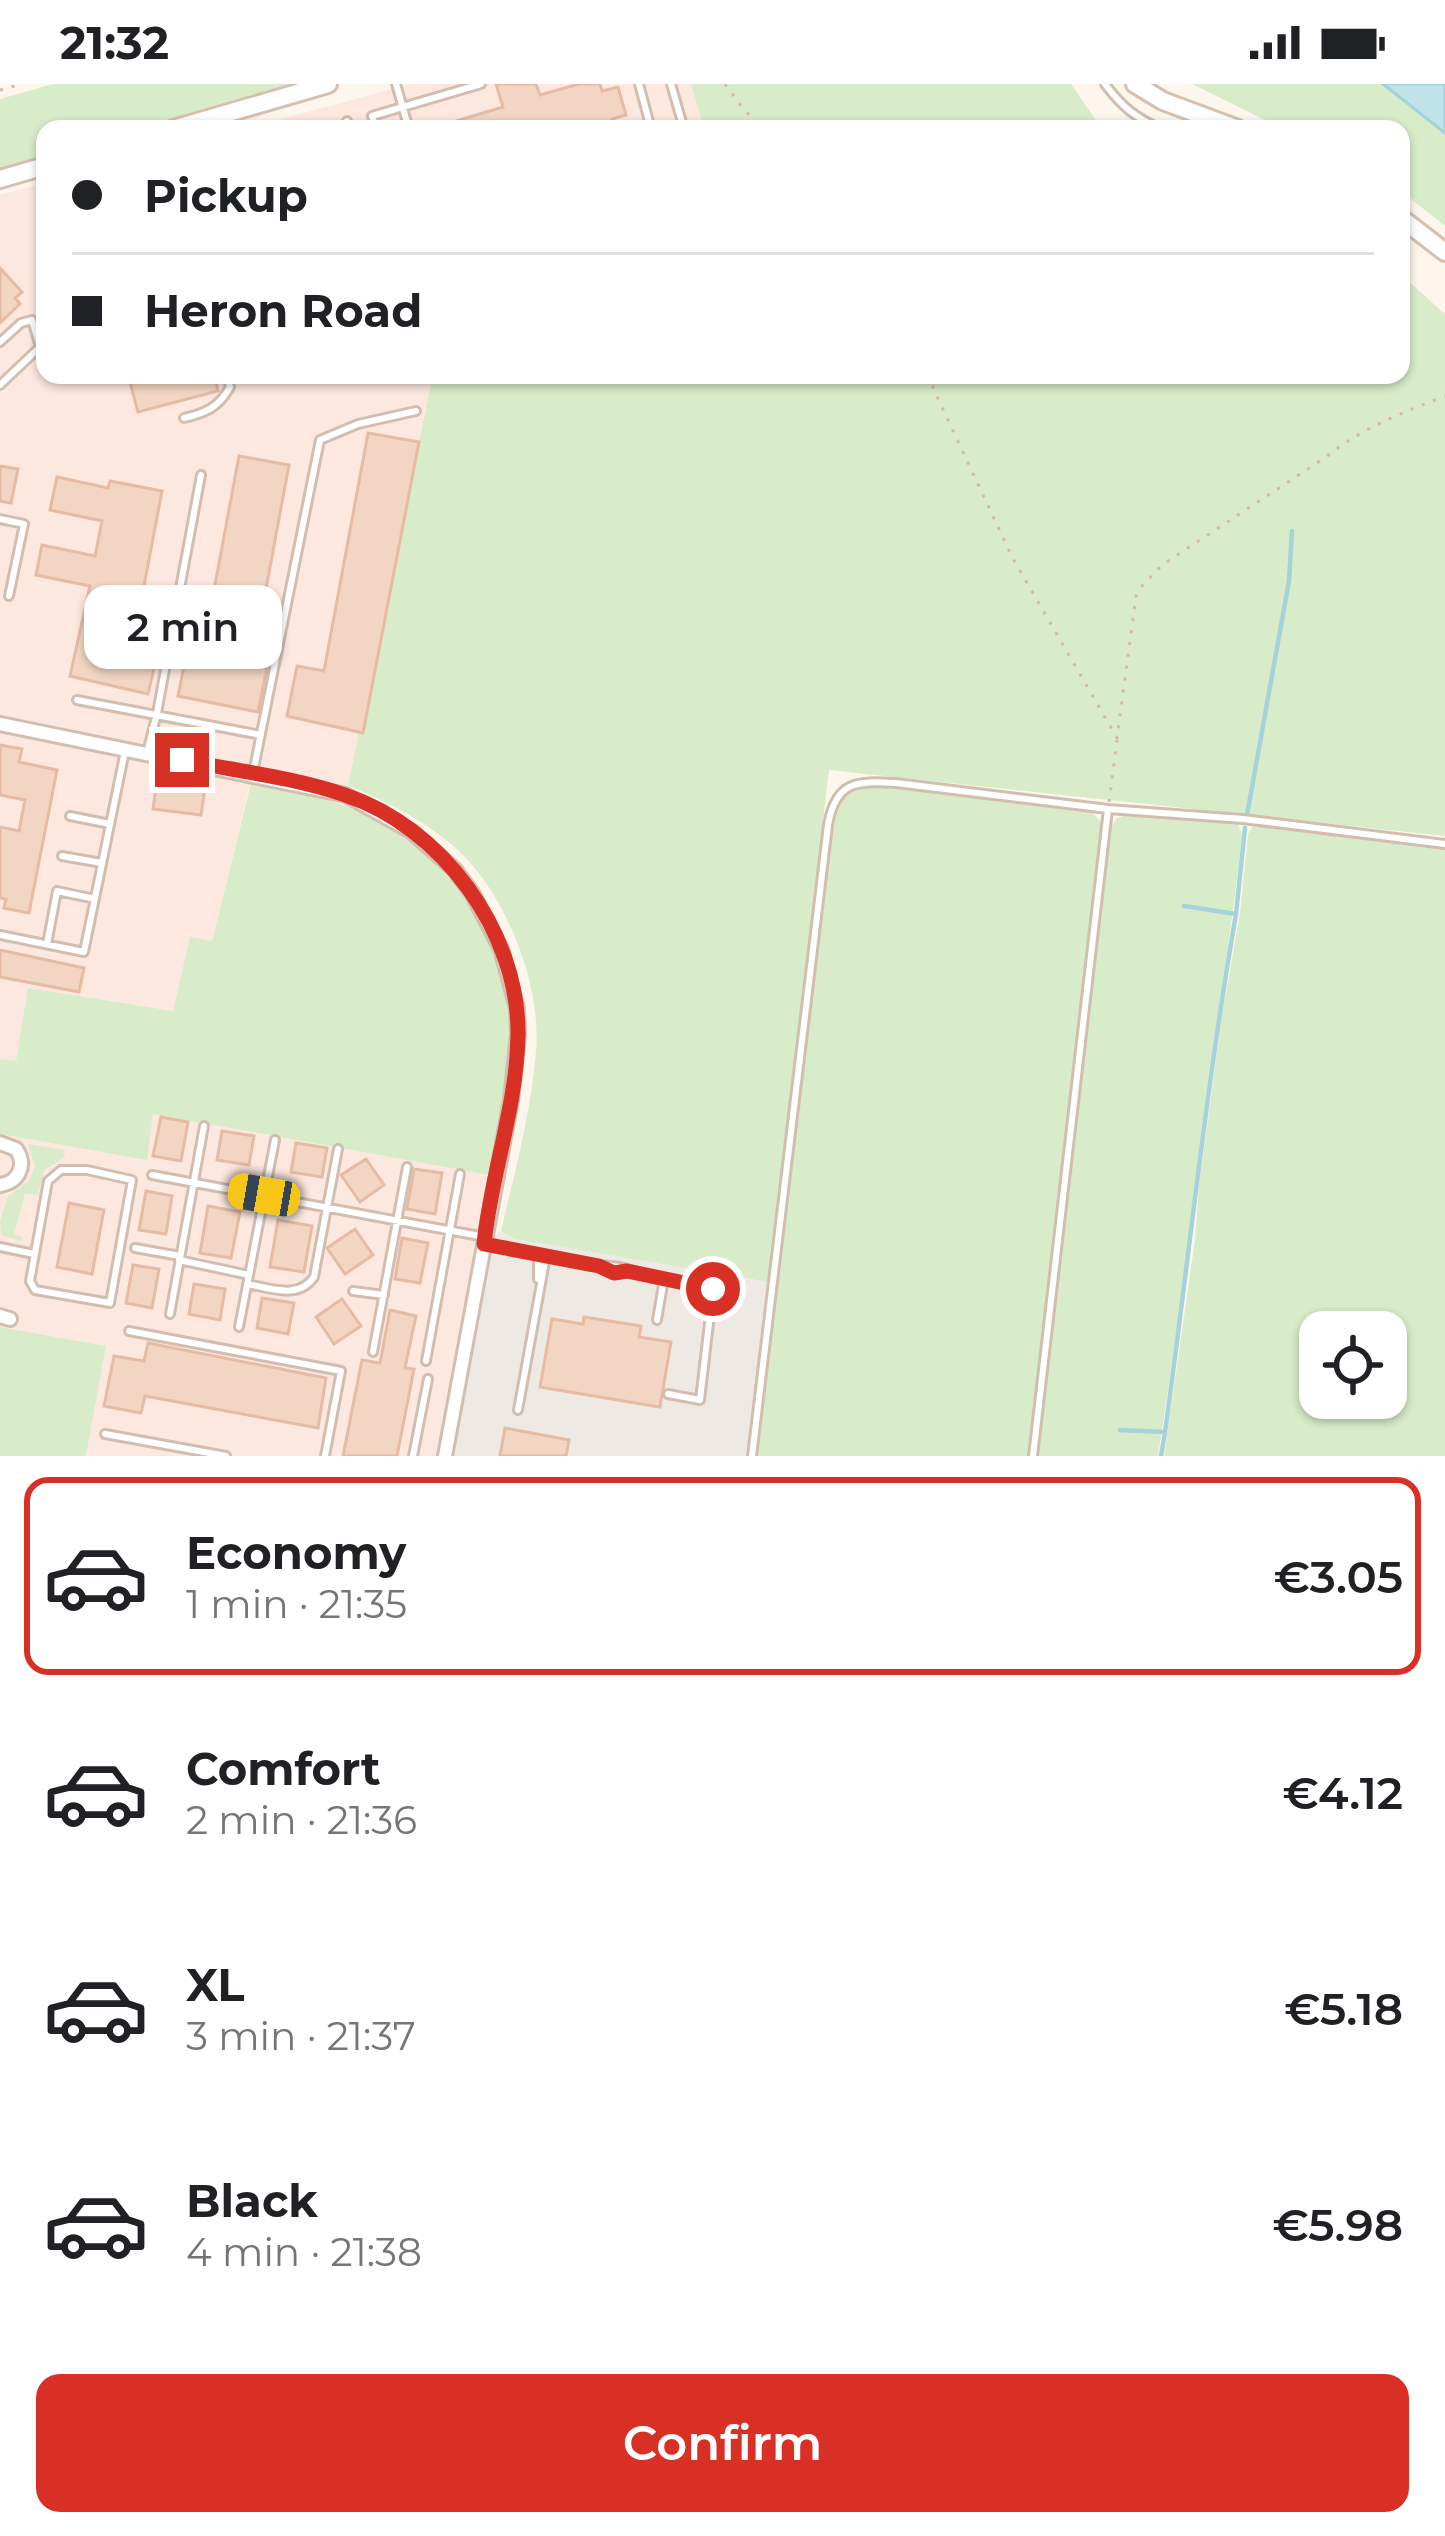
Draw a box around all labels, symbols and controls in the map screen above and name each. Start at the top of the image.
text: 21:32 [60,15,169,70]
text: Pickup [144,168,308,223]
text: Heron Road [144,283,422,338]
callout: 2 min [83,586,281,670]
text: 2 min [127,603,239,651]
route end [155,733,209,787]
car [225,1171,303,1219]
route start [686,1262,740,1316]
map controls [1299,1311,1407,1419]
button: locate [1299,1311,1407,1419]
icon: car [42,1522,150,1630]
text: Economy [186,1525,406,1580]
text: €3.05 [1274,1549,1403,1604]
text: 1 min · 21:35 [186,1580,407,1628]
icon: car [42,1738,150,1846]
text: Comfort [186,1741,381,1796]
text: €4.12 [1283,1765,1403,1820]
text: 2 min · 21:36 [186,1796,417,1844]
icon: car [42,1954,150,2062]
text: XL [186,1957,244,2012]
text: €5.18 [1284,1981,1403,2036]
text: 3 min · 21:37 [186,2012,416,2060]
icon: car [42,2170,150,2278]
text: Black [186,2173,318,2228]
text: €5.98 [1272,2197,1403,2252]
text: 4 min · 21:38 [186,2228,422,2276]
button: Confirm [36,2374,1409,2512]

